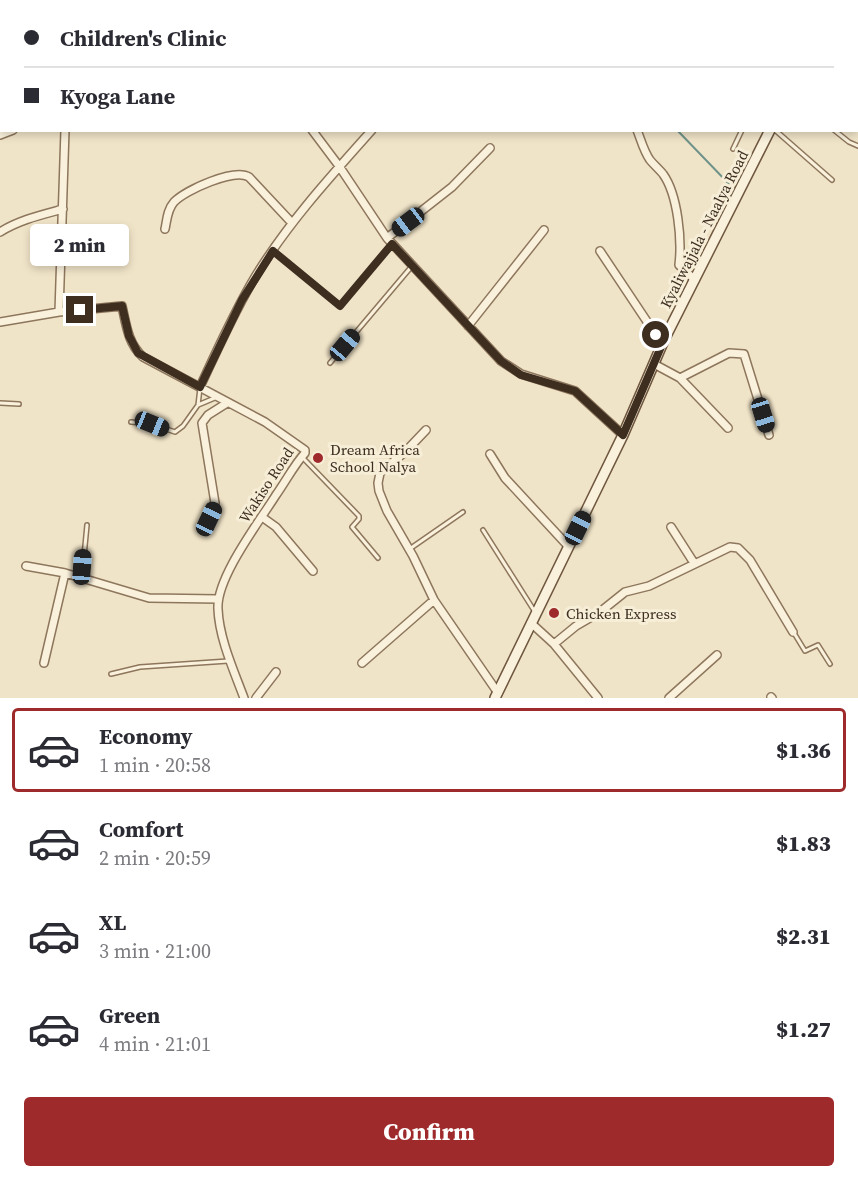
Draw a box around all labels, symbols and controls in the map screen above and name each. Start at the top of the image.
text: Children's Clinic [60,23,226,53]
text: Kyoga Lane [60,81,175,111]
street label: Kyaliwajjala - Naalya Road [655,146,753,311]
car [388,204,428,240]
callout: 2 min [31,223,130,265]
text: 2 min [53,231,106,259]
route end [66,296,93,323]
route start [642,321,669,348]
car [327,325,363,365]
car [749,395,777,435]
car [132,409,172,439]
place label: Dream Africa School Nalya [330,439,420,477]
street label: Wakiso Road [234,443,298,527]
marker: Dream Africa School Nalya [311,451,325,465]
car [193,499,225,539]
car [562,508,594,548]
car [72,548,92,586]
place label: Chicken Express [566,603,677,624]
marker: Chicken Express [547,606,561,620]
text: Economy [99,721,193,751]
icon: car [27,723,81,777]
text: $1.36 [776,735,831,765]
text: 1 min · 20:58 [99,751,211,779]
text: Comfort [99,814,183,844]
icon: car [27,816,81,870]
text: $1.83 [776,828,831,858]
text: 2 min · 20:59 [99,844,211,872]
text: XL [99,907,126,937]
icon: car [27,909,81,963]
text: $2.31 [776,921,831,951]
text: 3 min · 21:00 [99,937,211,965]
text: Green [99,1000,160,1030]
icon: car [27,1002,81,1056]
text: $1.27 [776,1014,831,1044]
text: 4 min · 21:01 [99,1030,211,1058]
button: Confirm [24,1097,834,1166]

